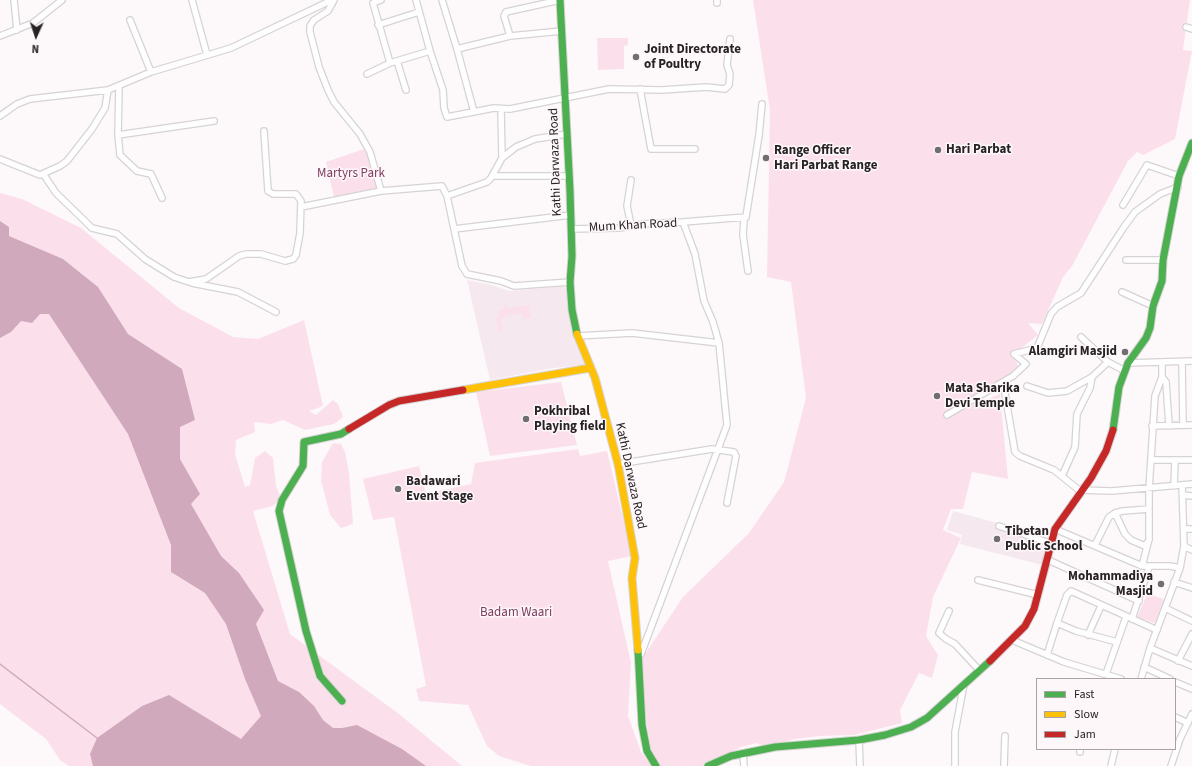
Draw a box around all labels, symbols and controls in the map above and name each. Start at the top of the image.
north arrow [16,16,56,56]
text: N [31,41,39,56]
place label: Joint Directorate of Poultry [644,42,741,73]
marker: Joint Directorate of Poultry [631,52,641,62]
street label: Kathi Darwaza Road [546,107,566,217]
place label: Hari Parbat [946,142,1011,158]
place label: Range Officer Hari Parbat Range [774,143,877,174]
marker: Hari Parbat [933,145,943,155]
marker: Range Officer Hari Parbat Range [761,153,771,163]
park label: Martyrs Park [317,166,385,182]
street label: Mum Khan Road [588,216,678,236]
place label: Alamgiri Masjid [1029,344,1117,360]
marker: Alamgiri Masjid [1120,347,1130,357]
place label: Mata Sharika Devi Temple [945,381,1020,412]
marker: Mata Sharika Devi Temple [932,391,942,401]
place label: Pokhribal Playing field [534,404,606,435]
marker: Pokhribal Playing field [521,414,531,424]
street label: Kathi Darwaza Road [611,421,649,531]
place label: Badawari Event Stage [406,474,473,505]
marker: Badawari Event Stage [393,484,403,494]
place label: Tibetan Public School [1005,524,1082,555]
marker: Tibetan Public School [992,534,1002,544]
place label: Mohammadiya Masjid [1068,569,1153,600]
marker: Mohammadiya Masjid [1156,579,1166,589]
park label: Badam Waari [480,605,552,621]
legend [1036,678,1176,750]
text: Fast [1074,686,1094,703]
text: Slow [1074,706,1099,723]
text: Jam [1074,726,1096,743]

